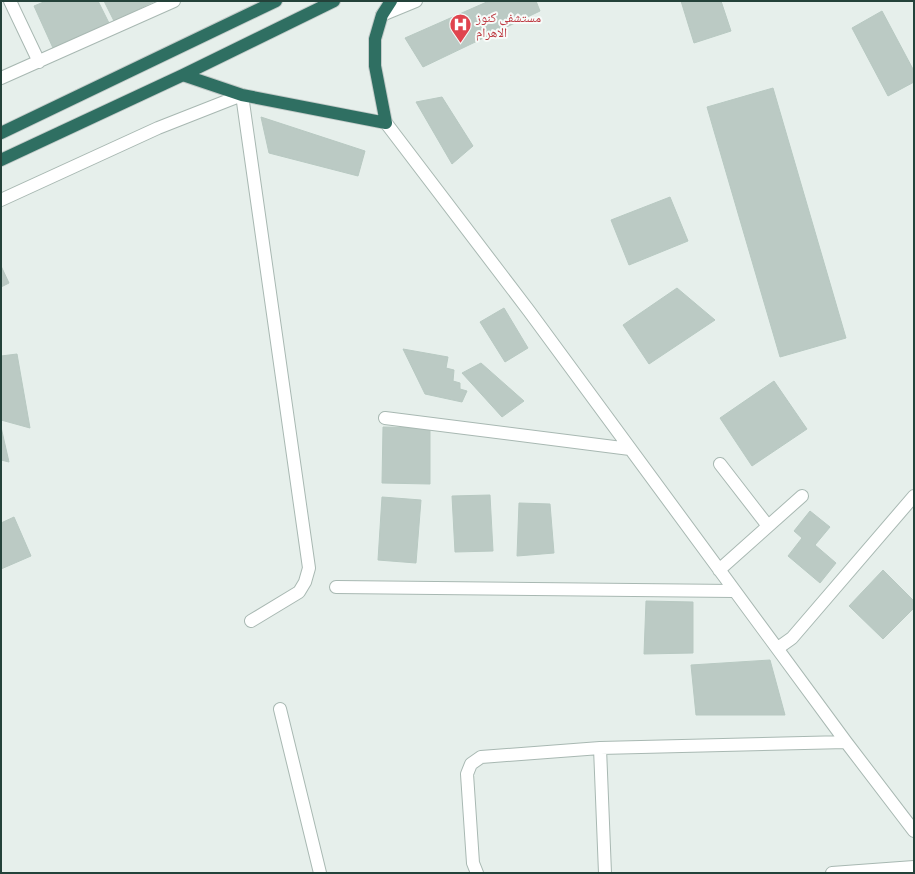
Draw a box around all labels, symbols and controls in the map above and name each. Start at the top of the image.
place label: مستشفى كنوز الاهرام [475,10,541,41]
hospital icon: مستشفى كنوز الاهرام [448,11,474,44]

